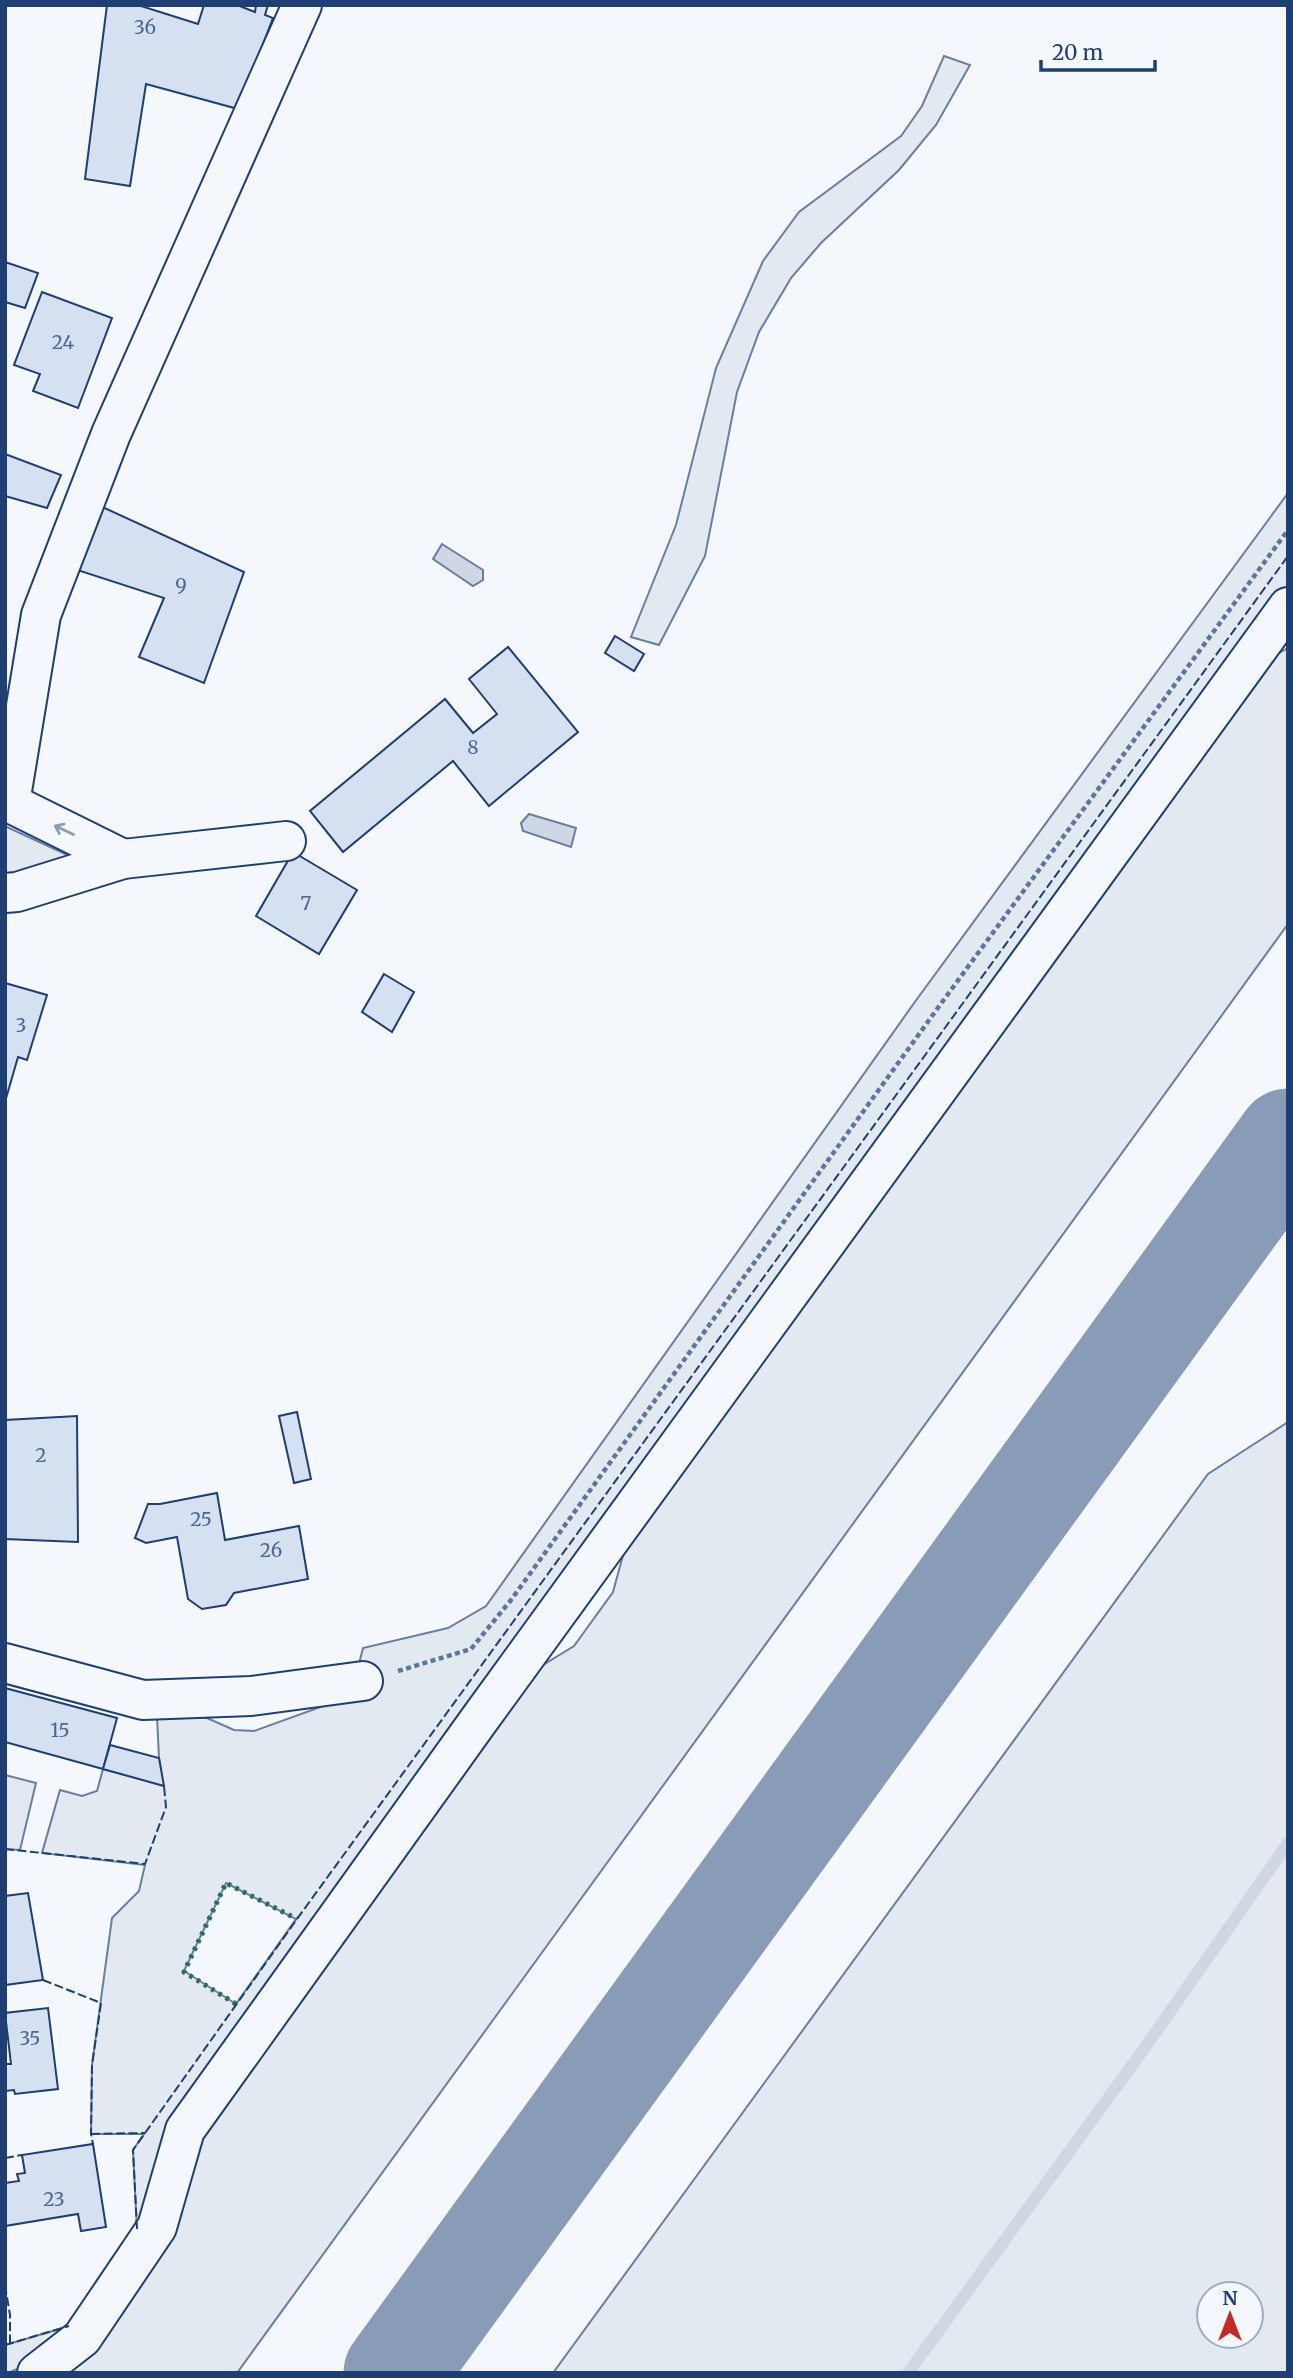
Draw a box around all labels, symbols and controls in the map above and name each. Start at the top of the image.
house number: 36 [134,15,156,39]
scale bar [1041,28,1155,72]
text: 20 m [1052,39,1104,66]
house number: 24 [52,330,75,354]
house number: 9 [175,573,187,597]
house number: 8 [467,735,479,759]
one-way arrow [54,822,75,836]
house number: 7 [301,891,312,915]
house number: 3 [16,1013,26,1037]
house number: 2 [35,1443,47,1467]
house number: 25 [190,1507,212,1531]
house number: 26 [260,1538,282,1562]
house number: 15 [50,1718,70,1742]
house number: 35 [20,2026,40,2050]
house number: 23 [43,2187,65,2211]
north arrow [1195,2280,1265,2350]
text: N [1222,2286,1238,2310]

